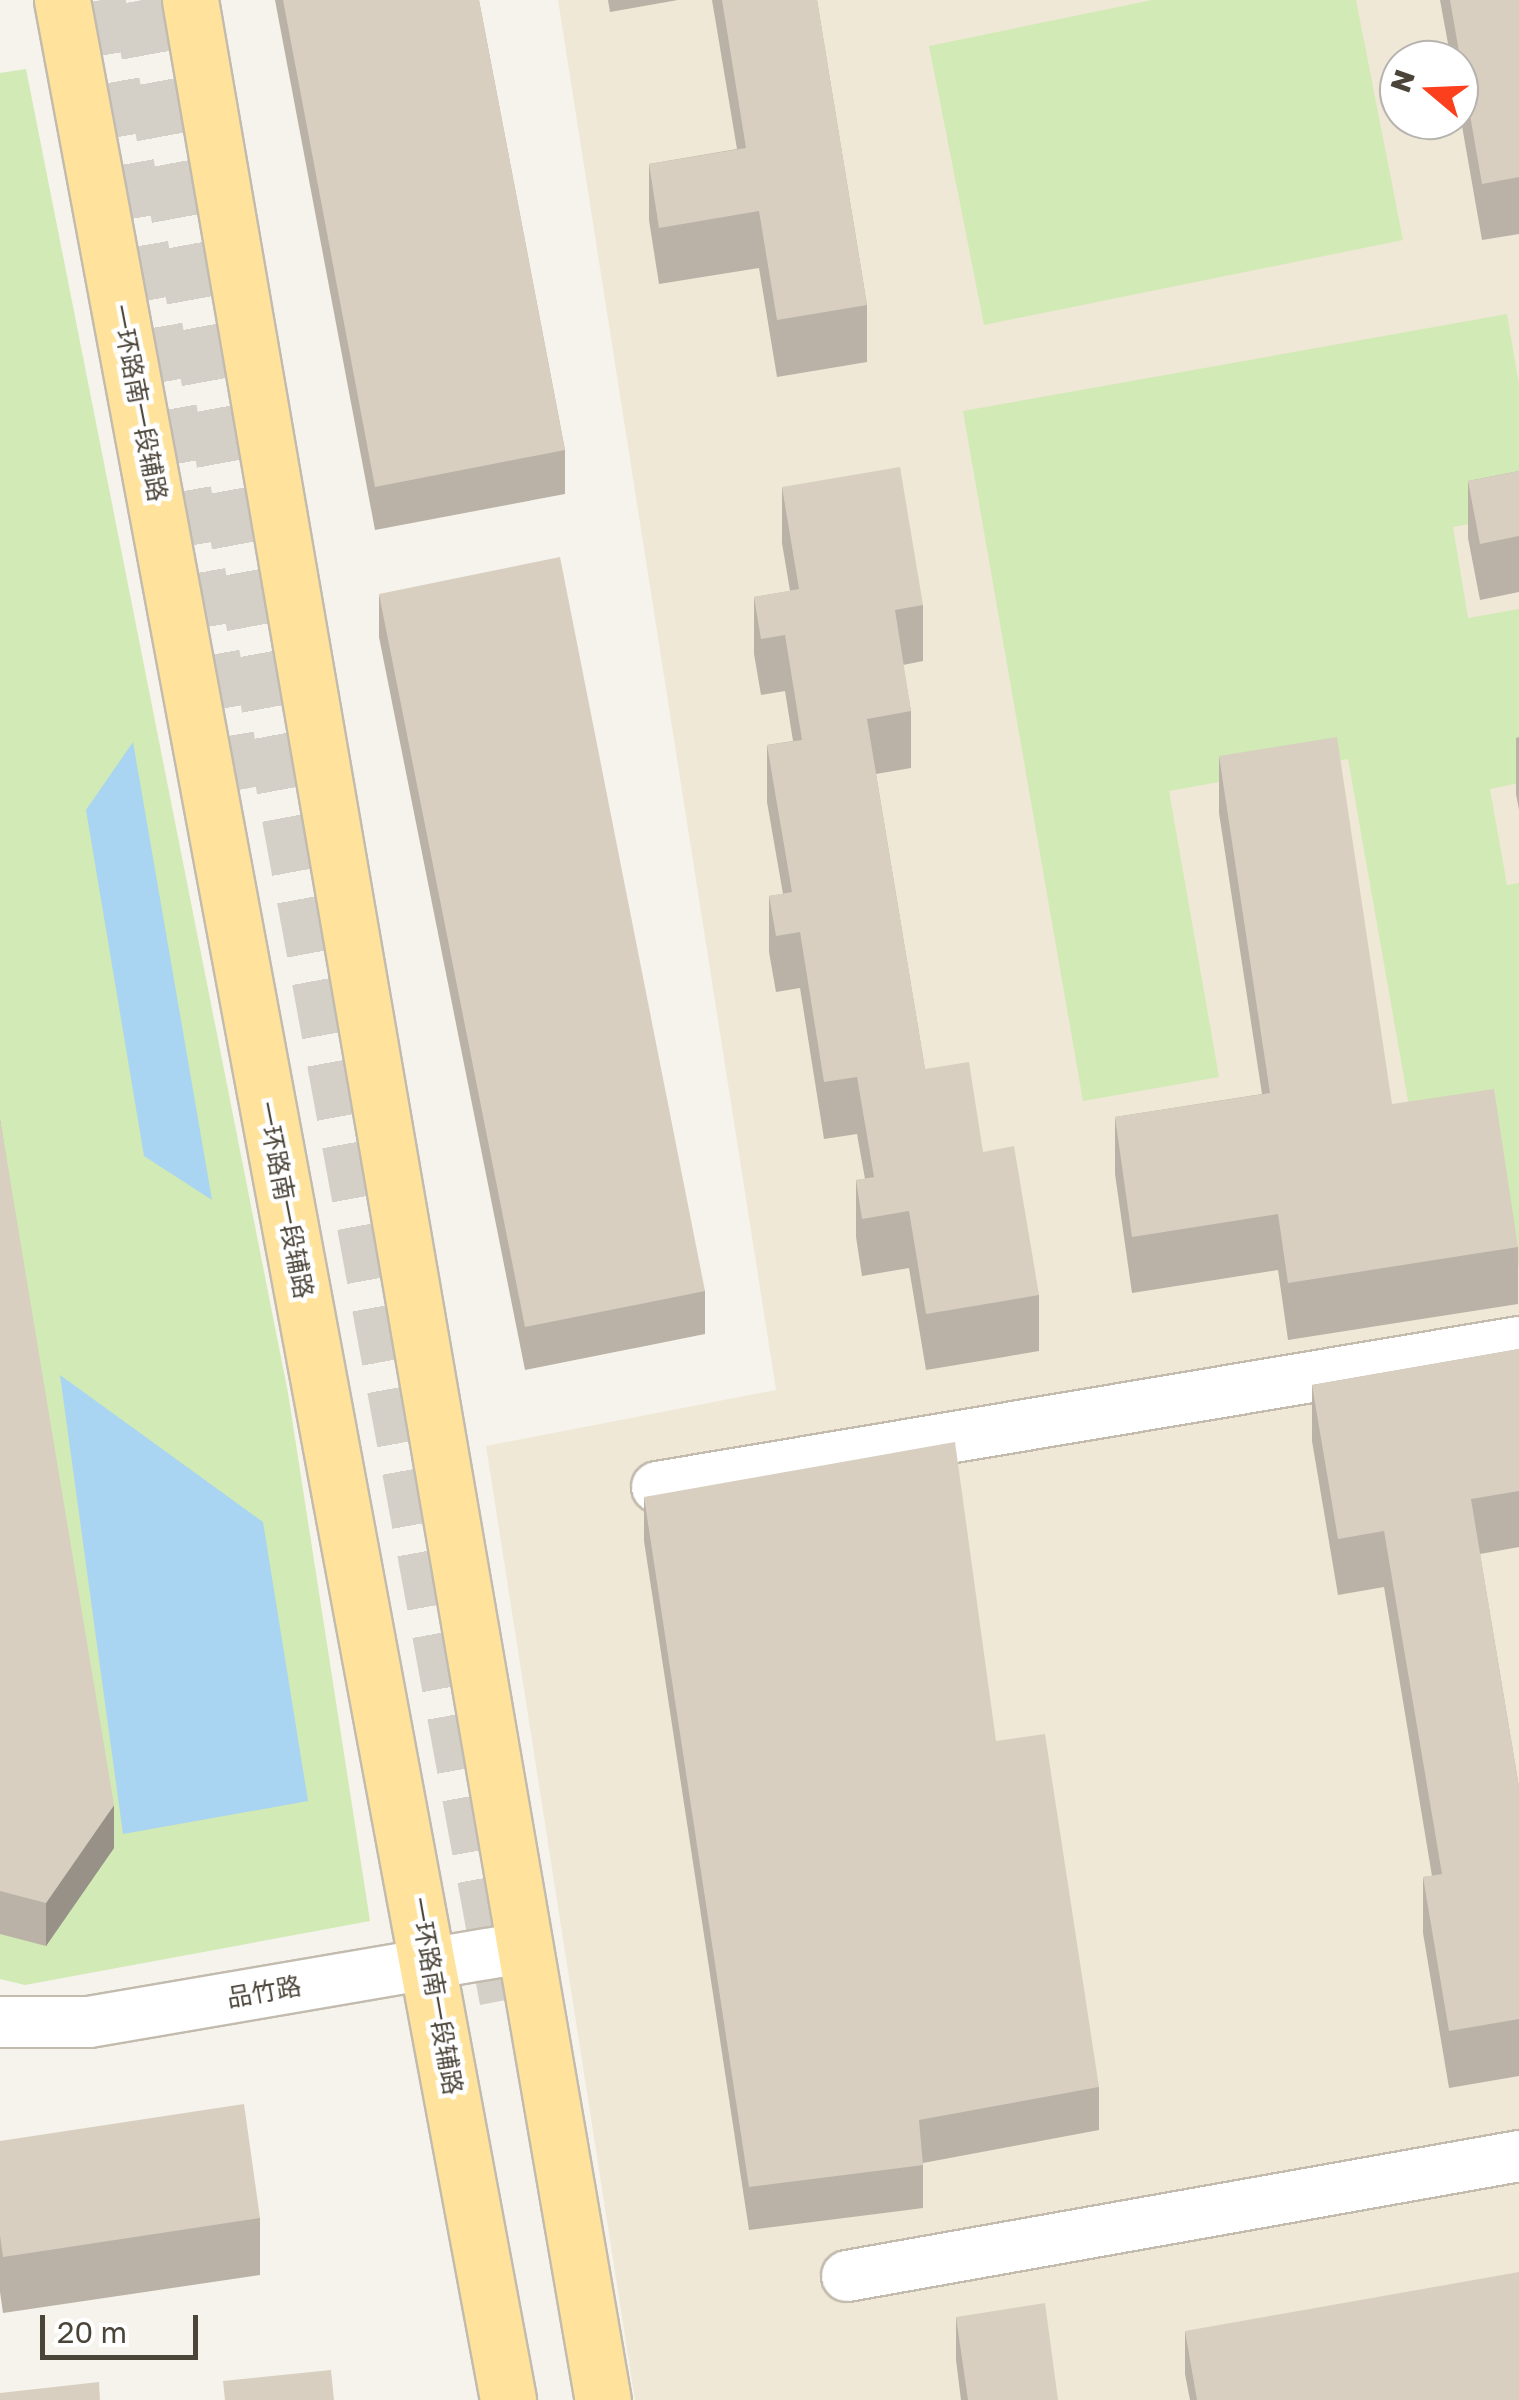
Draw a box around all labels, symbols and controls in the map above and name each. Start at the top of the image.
north arrow [1379,40,1479,140]
text: N [1383,65,1421,96]
street label: 一环路南一段辅路 [105,302,173,504]
street label: 一环路南一段辅路 [251,1099,319,1301]
street label: 一环路南一段辅路 [404,1895,468,2097]
street label: 品竹路 [224,1971,304,2013]
scale bar [45,2295,202,2357]
text: 20 m [57,2314,127,2350]

